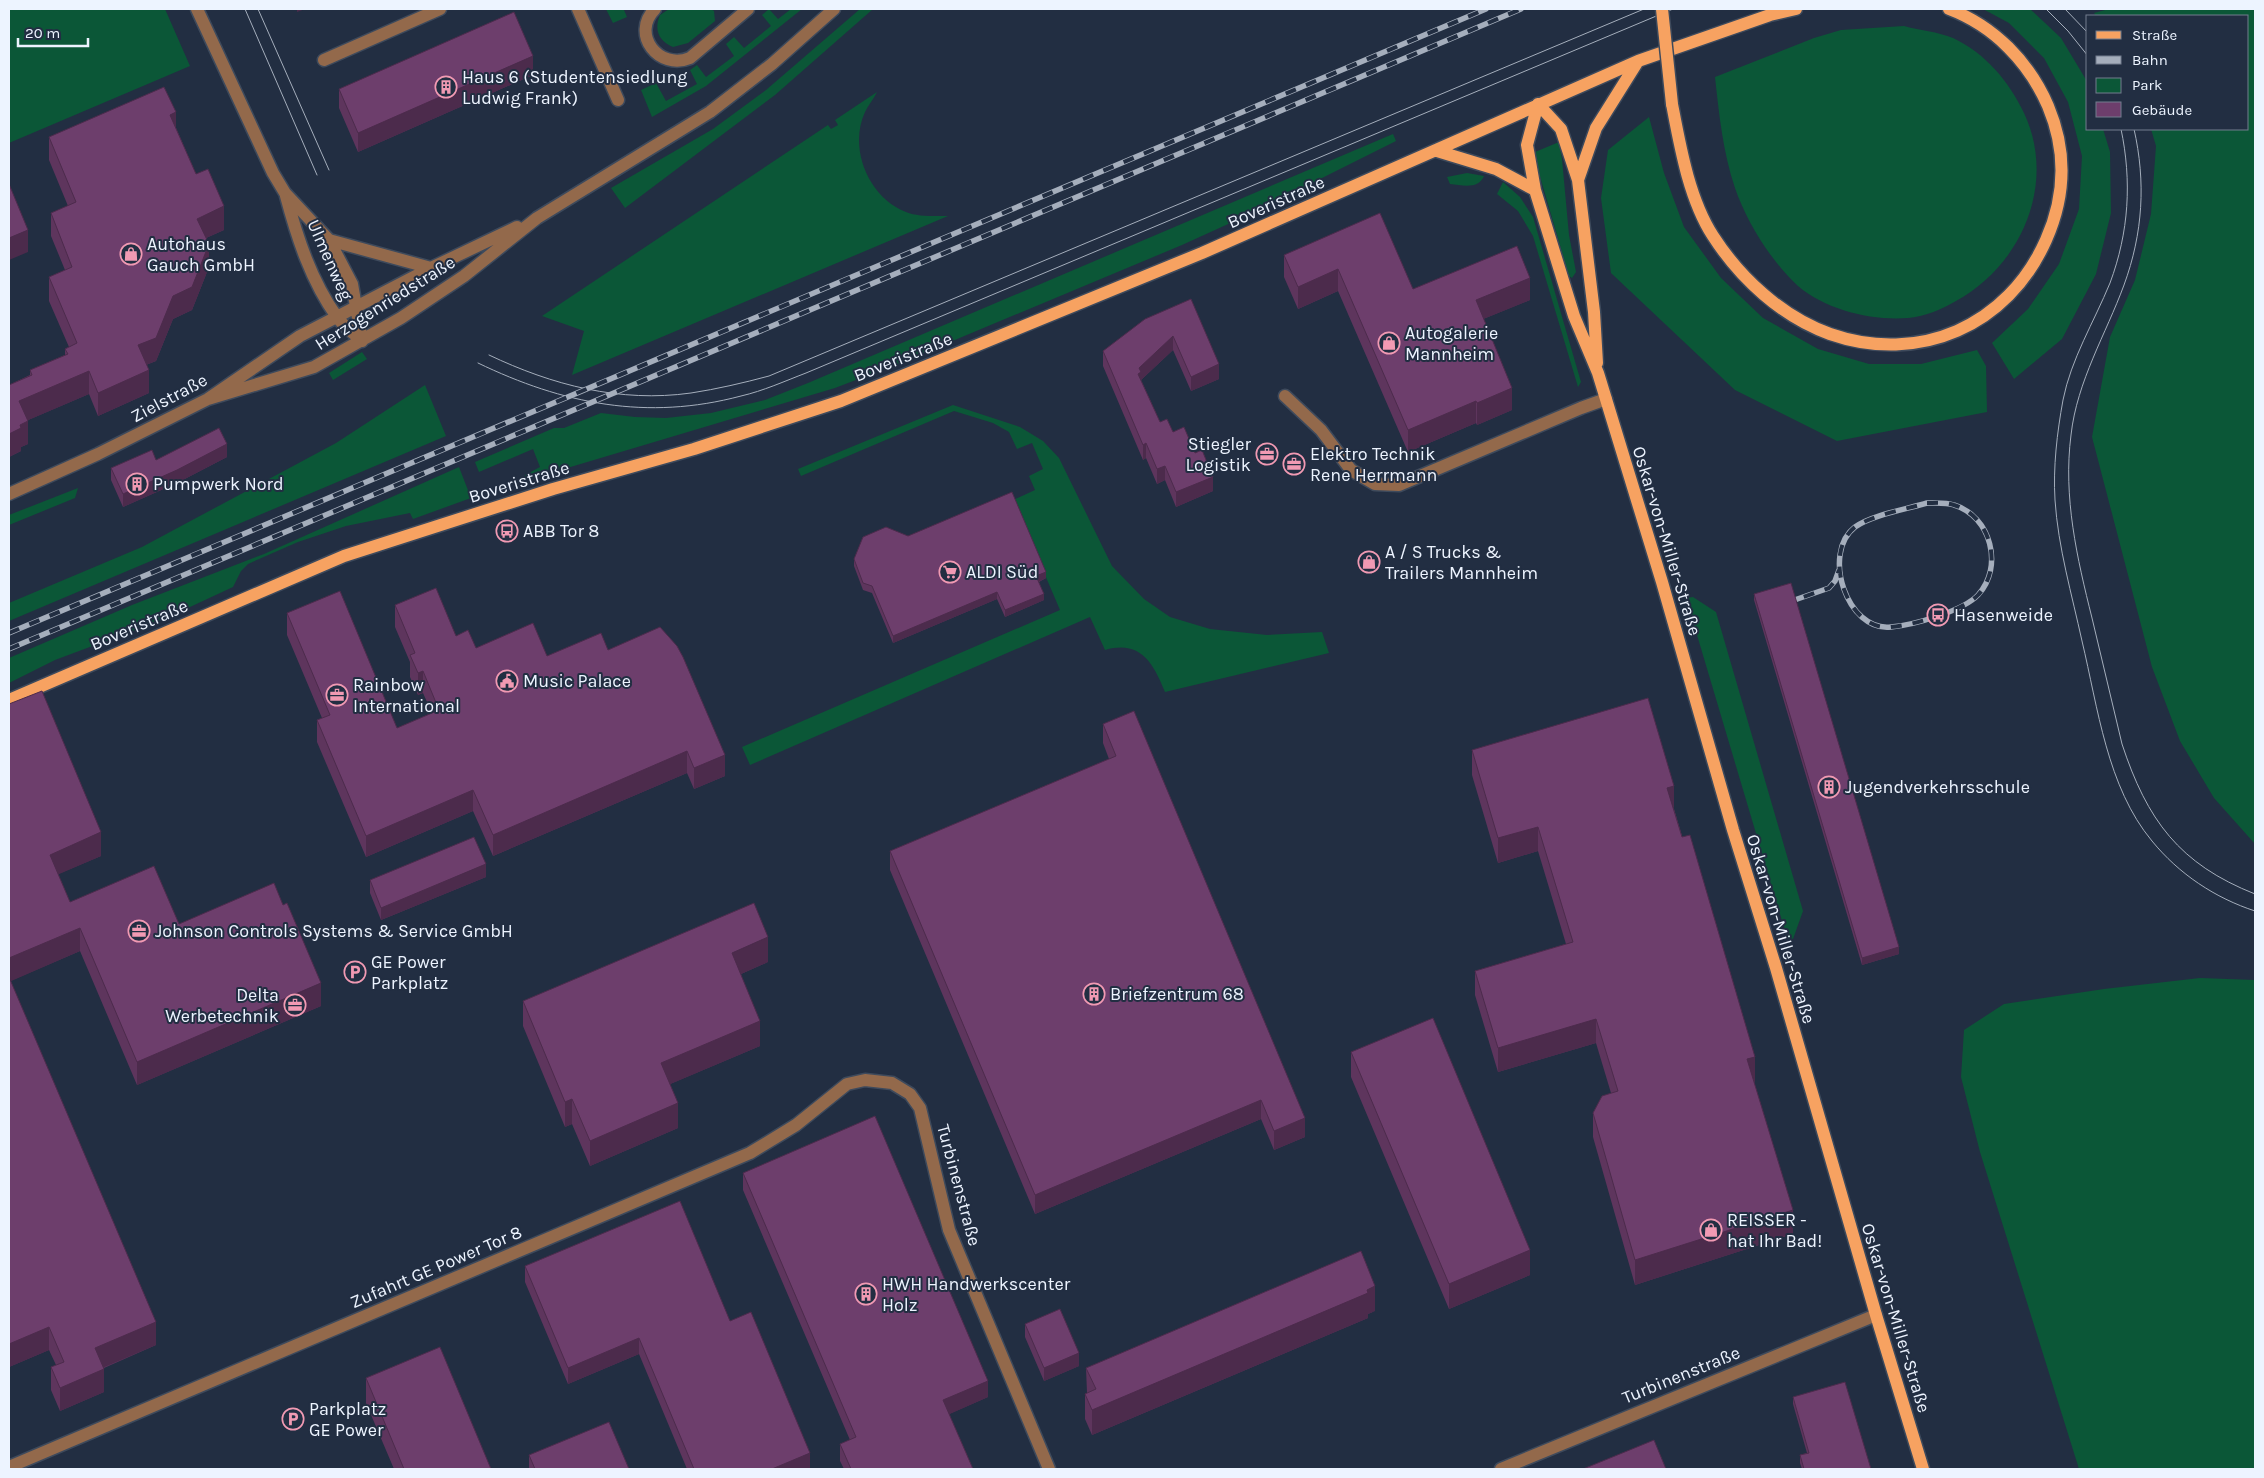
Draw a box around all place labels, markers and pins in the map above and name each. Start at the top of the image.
place label: Haus 6 (Studentensiedlung Ludwig Frank) [462,66,687,109]
building icon: Haus 6 (Studentensiedlung Ludwig Frank) [434,75,458,99]
place label: Autohaus Gauch GmbH [147,233,255,276]
shop icon: Autohaus Gauch GmbH [119,242,143,266]
place label: Autogalerie Mannheim [1405,322,1498,365]
shop icon: Autogalerie Mannheim [1377,331,1401,355]
place label: Stiegler Logistik [1185,433,1251,476]
office icon: Stiegler Logistik [1255,442,1279,466]
place label: Elektro Technik Rene Herrmann [1310,443,1437,486]
office icon: Elektro Technik Rene Herrmann [1282,452,1306,476]
building icon: Pumpwerk Nord [125,472,149,496]
place label: Pumpwerk Nord [153,473,284,495]
bus stop icon: ABB Tor 8 [495,519,519,543]
place label: ABB Tor 8 [523,520,599,542]
place label: A / S Trucks & Trailers Mannheim [1385,541,1538,584]
shop icon: A / S Trucks & Trailers Mannheim [1357,550,1381,574]
supermarket icon: ALDI Süd [938,560,962,584]
place label: ALDI Süd [966,561,1038,583]
bus stop icon: Hasenweide [1926,603,1950,627]
place label: Hasenweide [1954,604,2053,626]
public building icon: Music Palace [495,669,519,693]
place label: Music Palace [523,670,631,692]
place label: Rainbow International [353,674,460,717]
office icon: Rainbow International [325,683,349,707]
building icon: Jugendverkehrsschule [1817,775,1841,799]
place label: Jugendverkehrsschule [1845,776,2030,798]
office icon: Johnson Controls Systems & Service GmbH [127,919,151,943]
place label: Johnson Controls Systems & Service GmbH [155,920,513,942]
place label: GE Power Parkplatz [371,951,448,994]
parking icon: GE Power Parkplatz [343,960,367,984]
building icon: Briefzentrum 68 [1082,982,1106,1006]
place label: Briefzentrum 68 [1110,983,1244,1005]
place label: Delta Werbetechnik [165,984,279,1027]
office icon: Delta Werbetechnik [283,993,307,1017]
place label: REISSER - hat Ihr Bad! [1727,1209,1822,1252]
shop icon: REISSER - hat Ihr Bad! [1699,1218,1723,1242]
place label: HWH Handwerkscenter Holz [882,1273,1071,1316]
building icon: HWH Handwerkscenter Holz [854,1282,878,1306]
place label: Parkplatz GE Power [309,1398,386,1441]
parking icon: Parkplatz GE Power [281,1407,305,1431]

